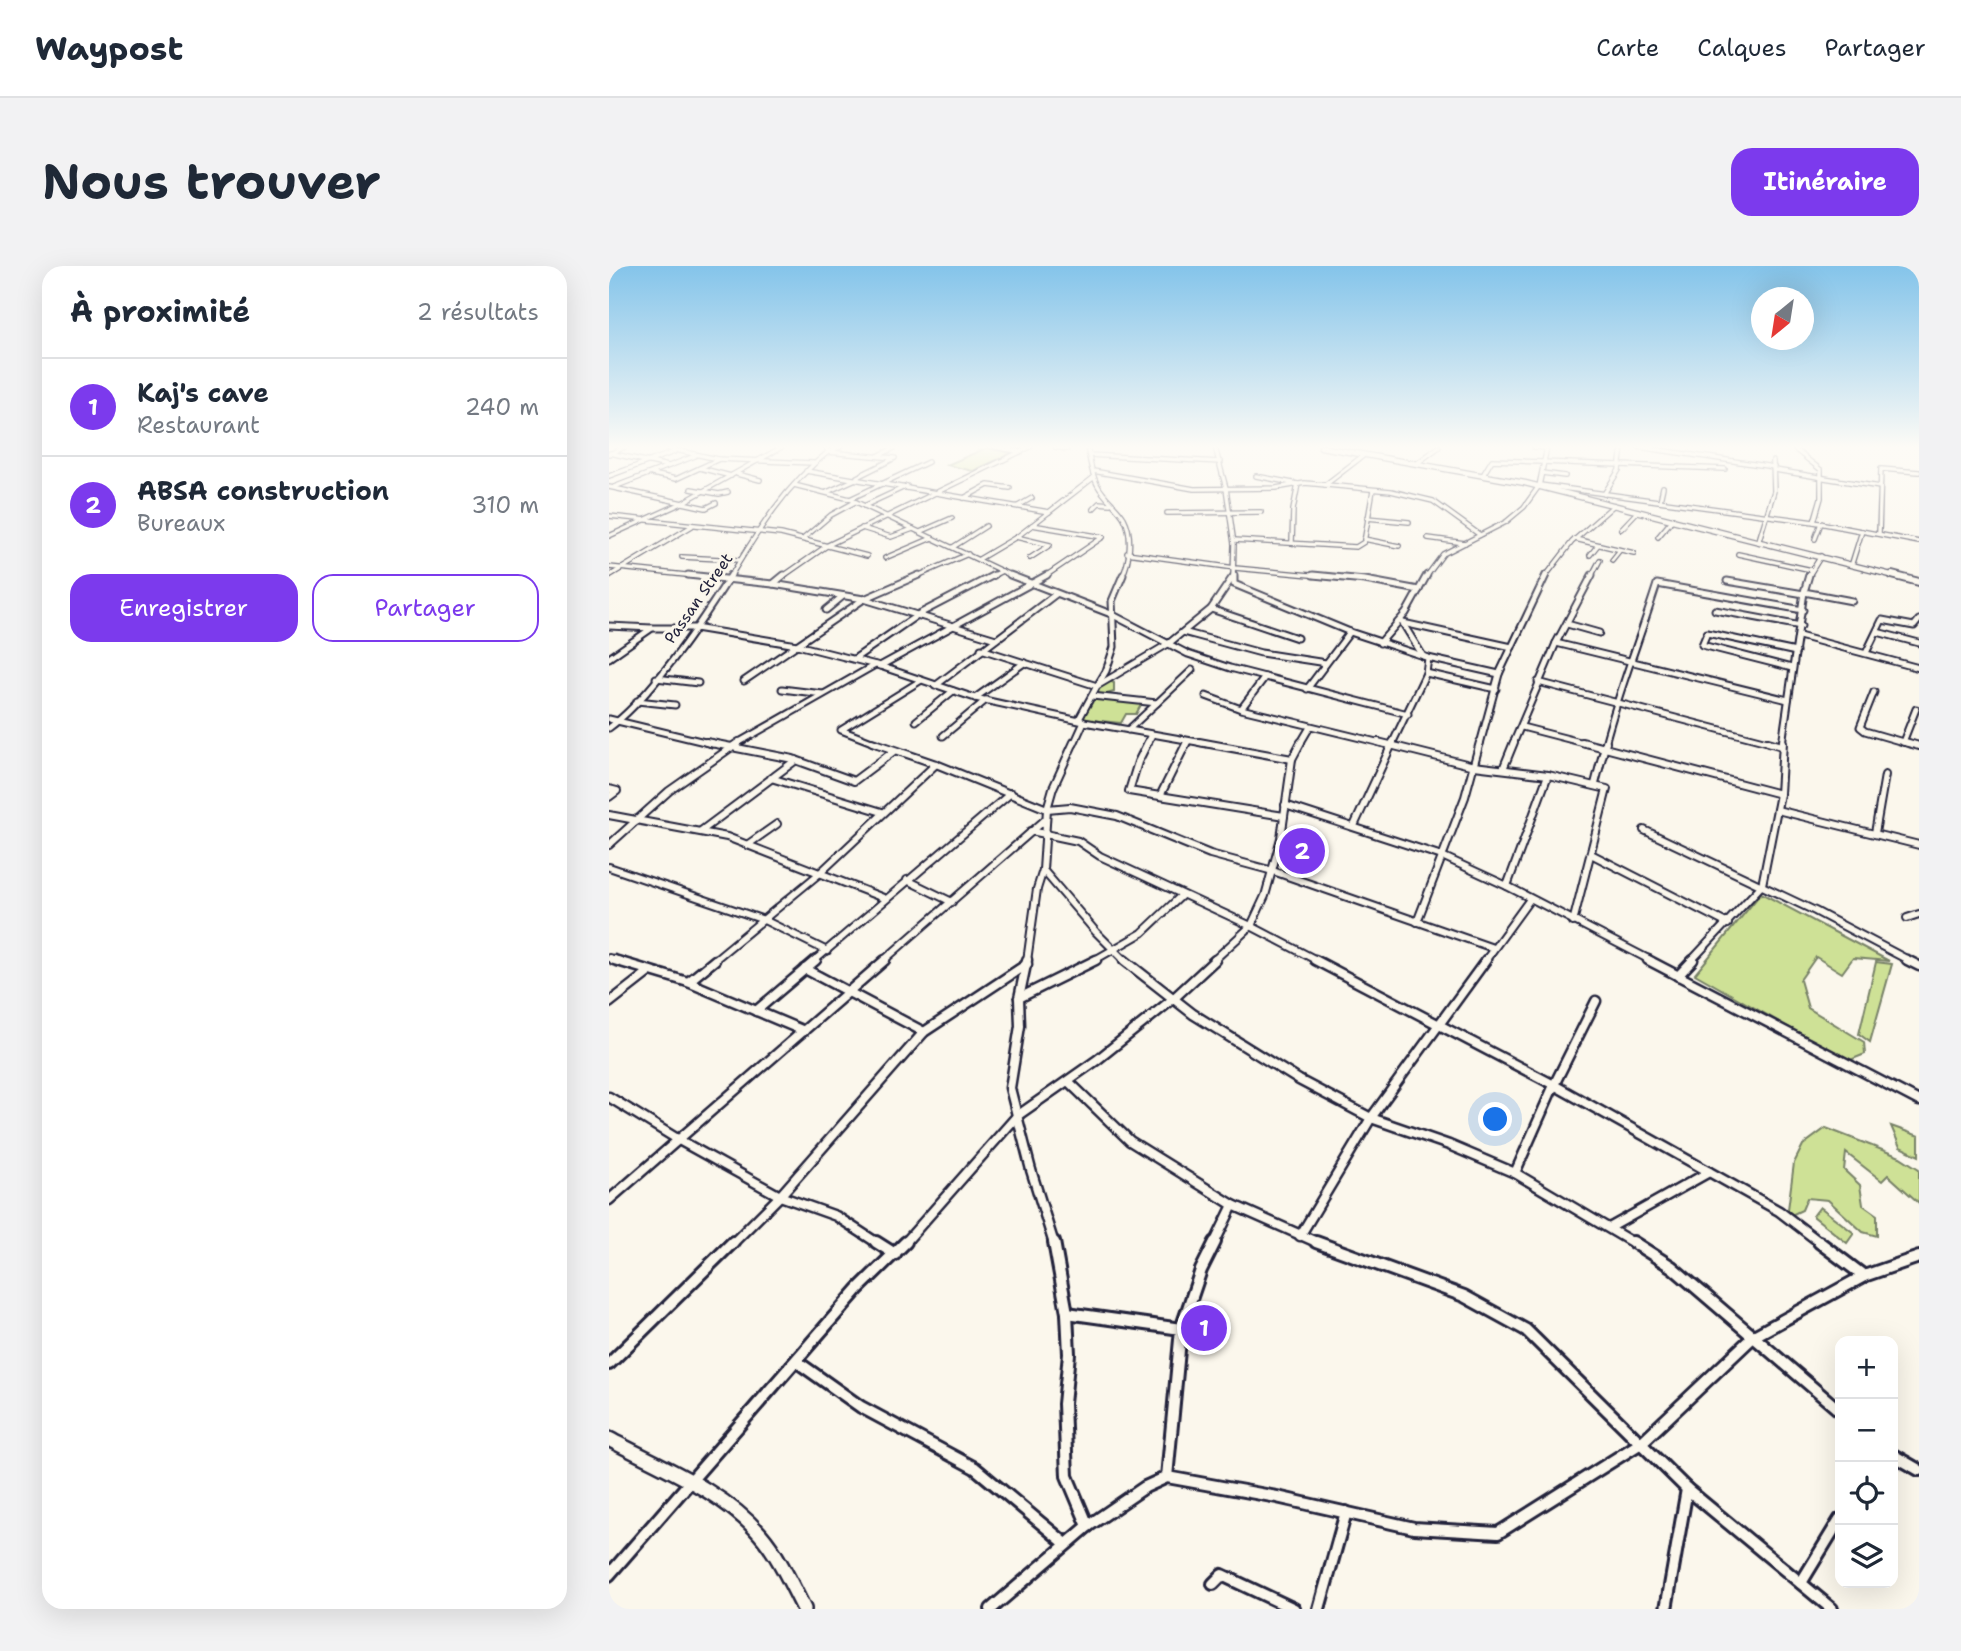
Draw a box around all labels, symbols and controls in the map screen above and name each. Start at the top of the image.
text: Waypost [35,26,183,71]
text: Carte [1596,32,1659,64]
text: Calques [1697,32,1787,64]
text: Partager [1825,32,1926,64]
button: Itinéraire [1731,148,1919,216]
text: Nous trouver [42,149,381,215]
north arrow [1751,287,1814,350]
text: À proximité [70,291,250,332]
text: 2 résultats [417,297,539,327]
text: Kaj's cave [137,375,269,410]
text: 1 [88,392,98,422]
text: 240 m [465,392,539,422]
text: Restaurant [137,410,260,440]
text: ABSA construction [137,473,389,508]
text: 2 [85,490,101,520]
text: 310 m [471,490,539,520]
text: Bureaux [137,508,225,538]
street label: Passan Street [659,549,737,648]
button: Enregistrer [70,574,298,642]
button: Partager [312,574,539,642]
pin: 2 [1279,825,1325,877]
your location [1478,1102,1512,1136]
pin: 1 [1181,1302,1227,1354]
map controls [1835,1336,1898,1588]
button: + [1835,1336,1898,1399]
button: − [1835,1399,1898,1462]
button: locate [1835,1462,1898,1525]
button: layers [1835,1525,1898,1588]

